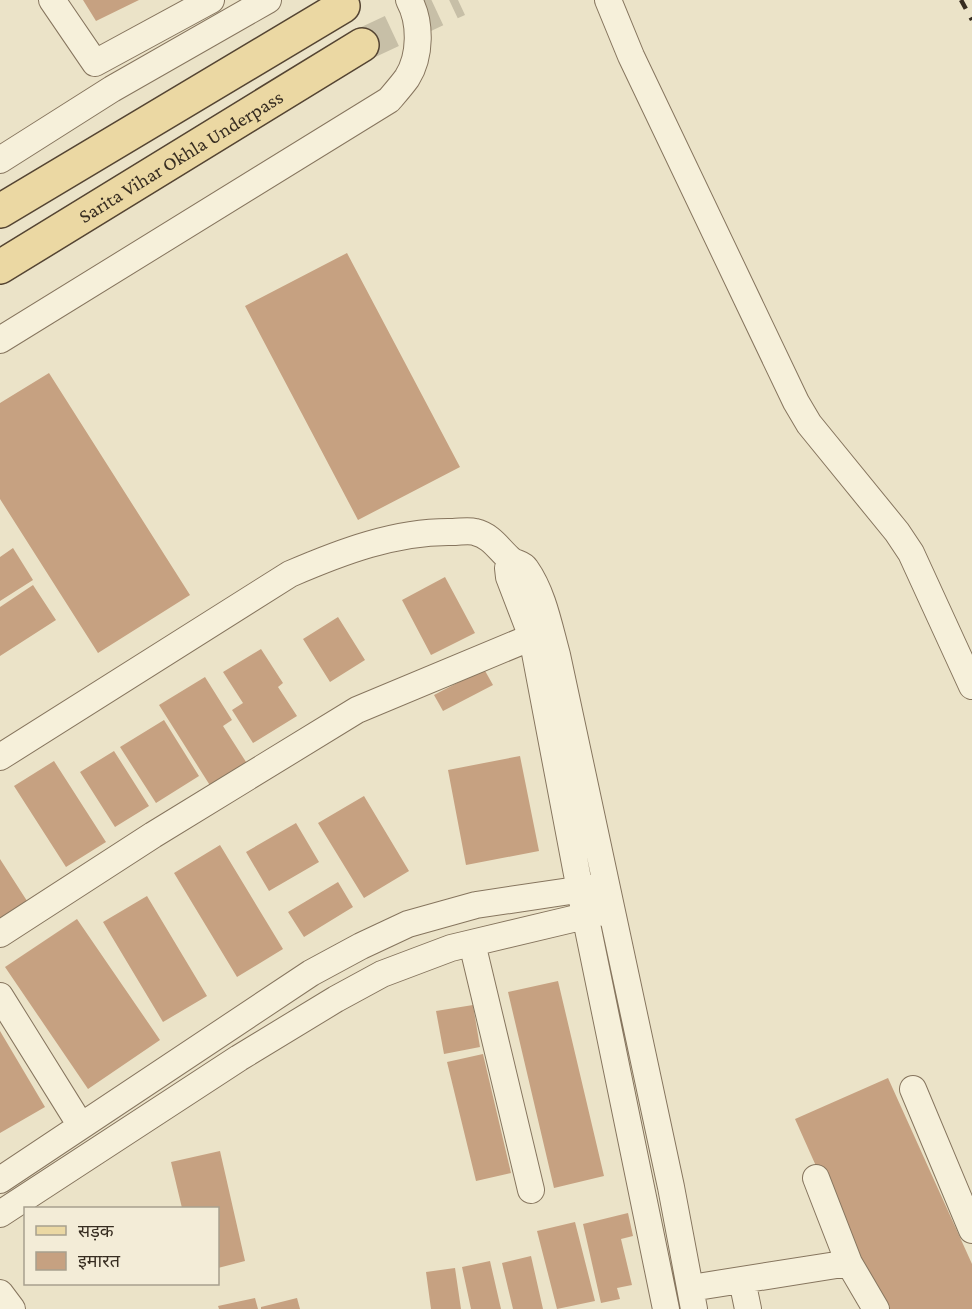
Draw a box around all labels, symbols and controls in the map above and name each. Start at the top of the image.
street label: Sarita Vihar Okhla Underpass [75,85,287,227]
legend [24,1207,219,1285]
text: सड़क [78,1221,115,1241]
text: इमारत [78,1251,121,1271]

